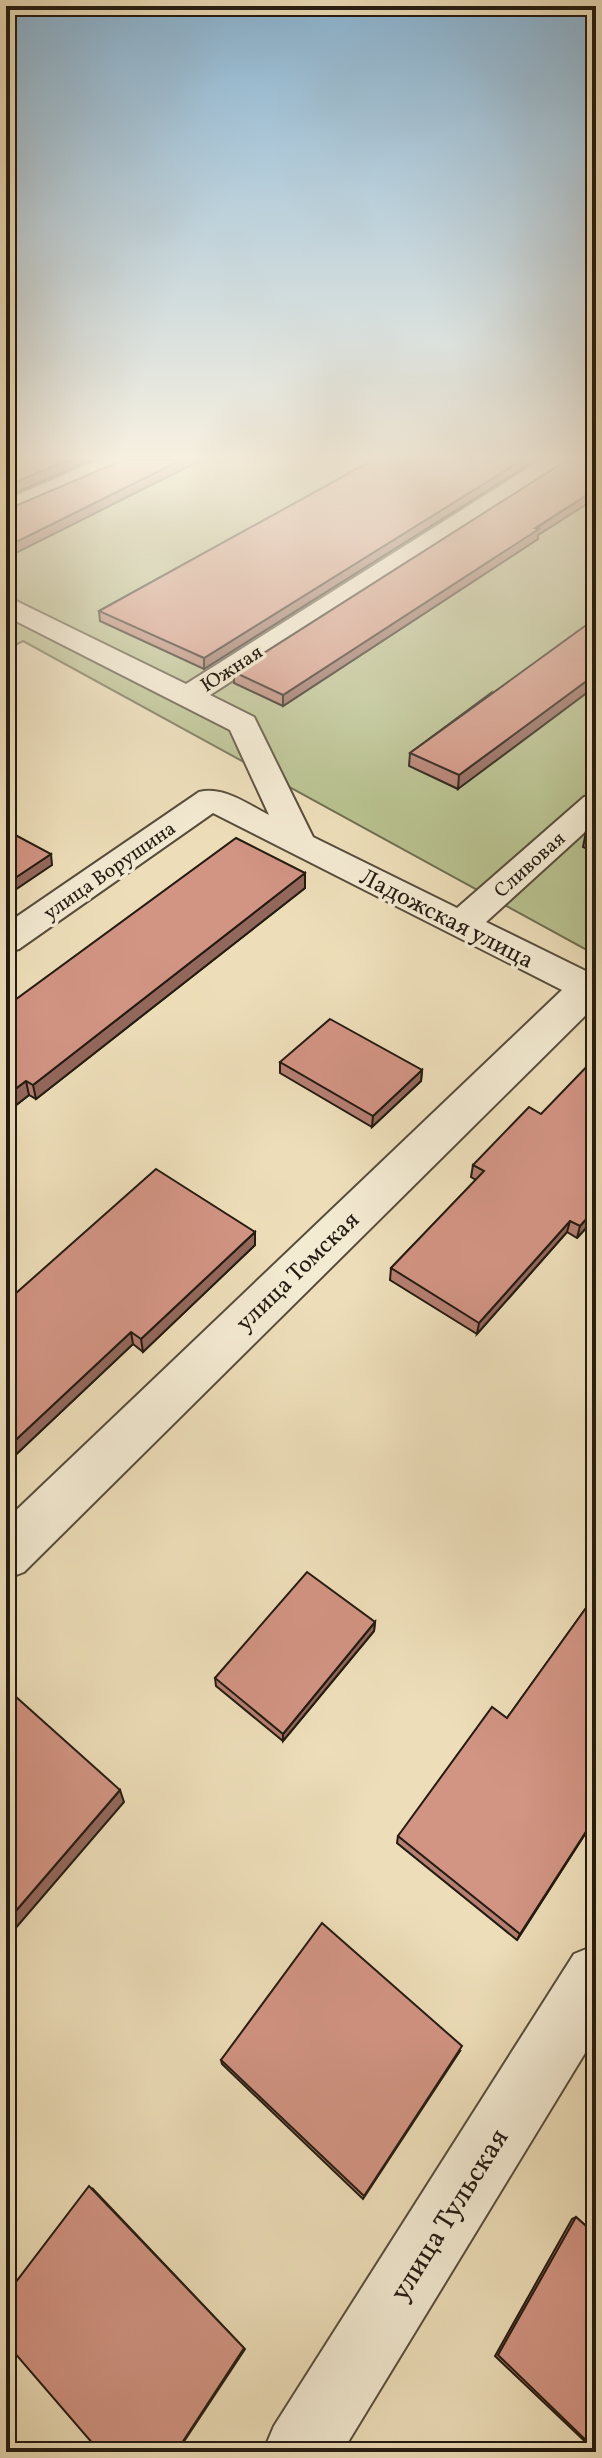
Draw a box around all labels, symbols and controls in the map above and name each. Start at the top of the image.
street label: Южная [196,639,269,700]
street label: улица Ворушина [38,815,182,928]
street label: Сливовая [488,826,572,905]
street label: Ладожская улица [353,861,539,978]
street label: улица Томская [229,1205,368,1340]
street label: улица Тульская [381,2122,519,2309]

